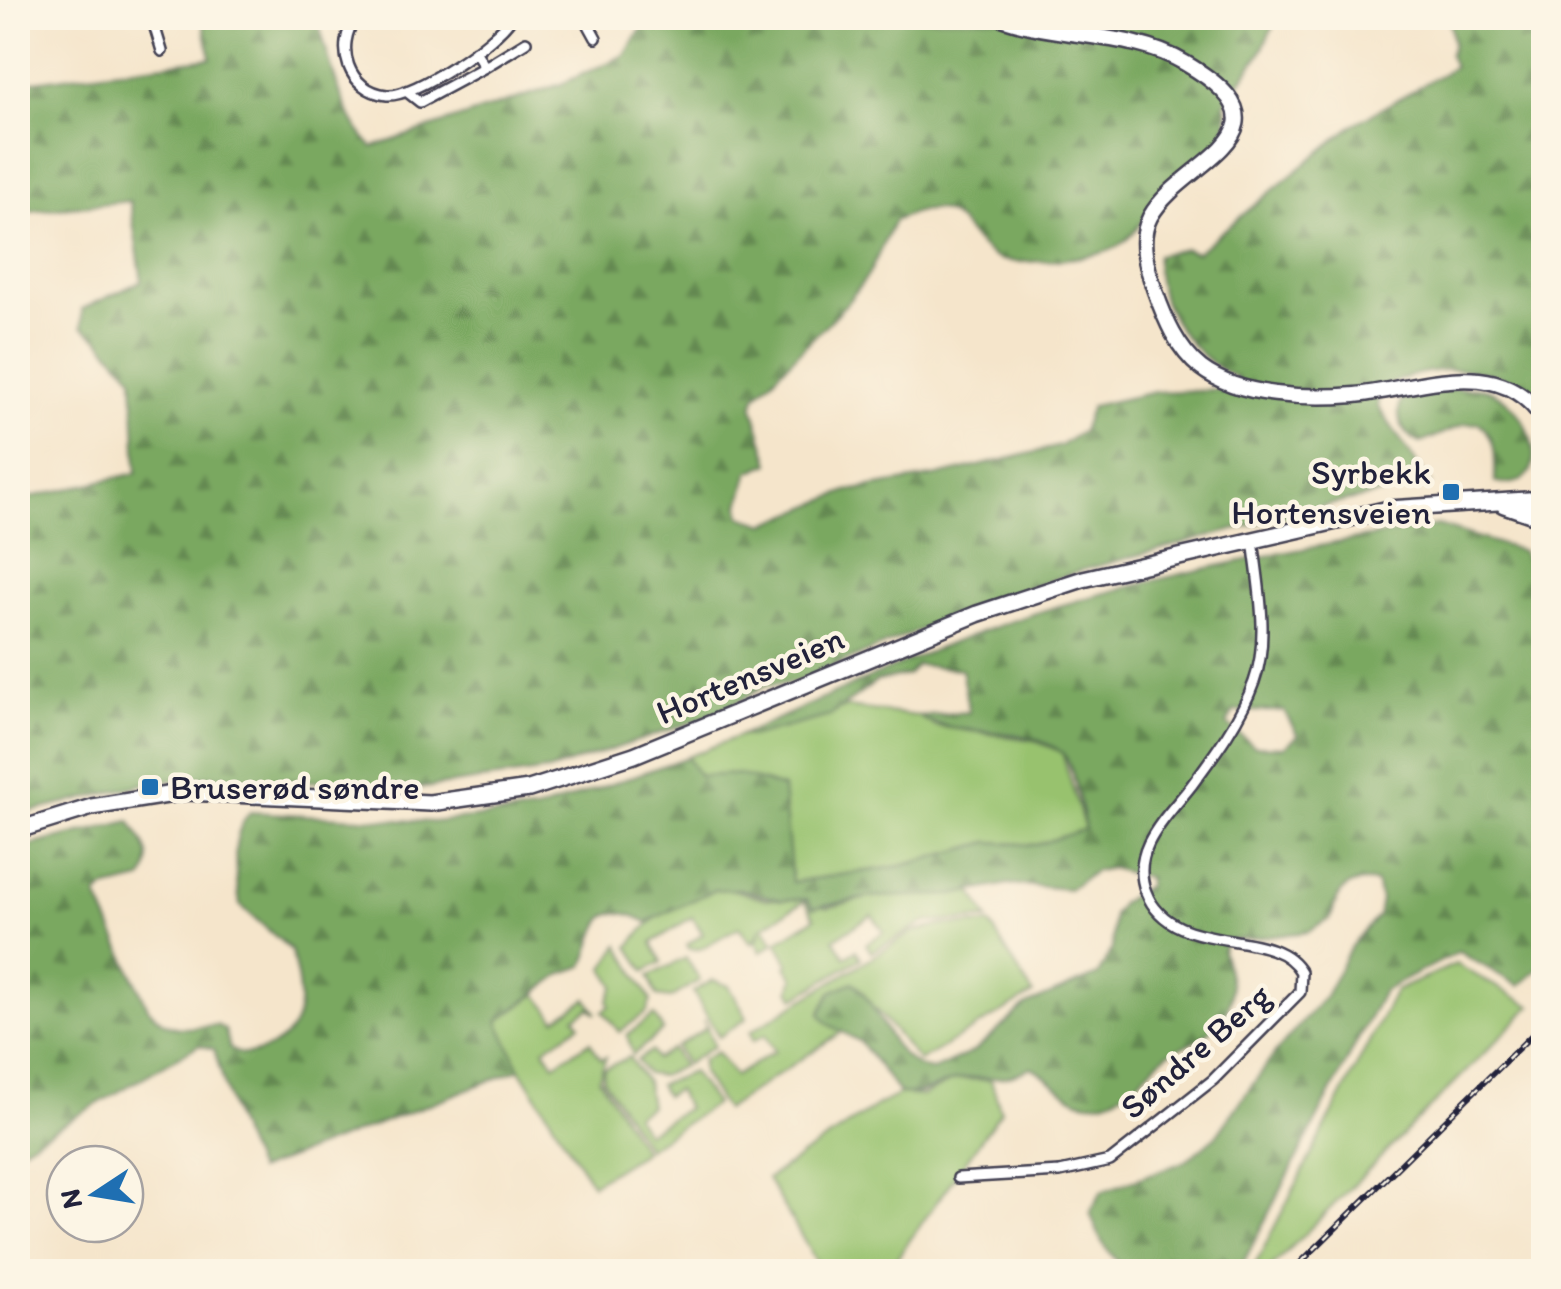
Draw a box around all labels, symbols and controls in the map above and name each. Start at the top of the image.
place label: Syrbekk Hortensveien [1231,451,1431,533]
marker: Syrbekk Hortensveien [1440,481,1462,503]
street label: Hortensveien [650,617,850,733]
place label: Bruserød søndre [170,766,420,808]
marker: Bruserød søndre [139,776,161,798]
street label: Søndre Berg [1111,974,1279,1128]
north arrow [45,1144,145,1244]
text: N [52,1186,89,1212]

